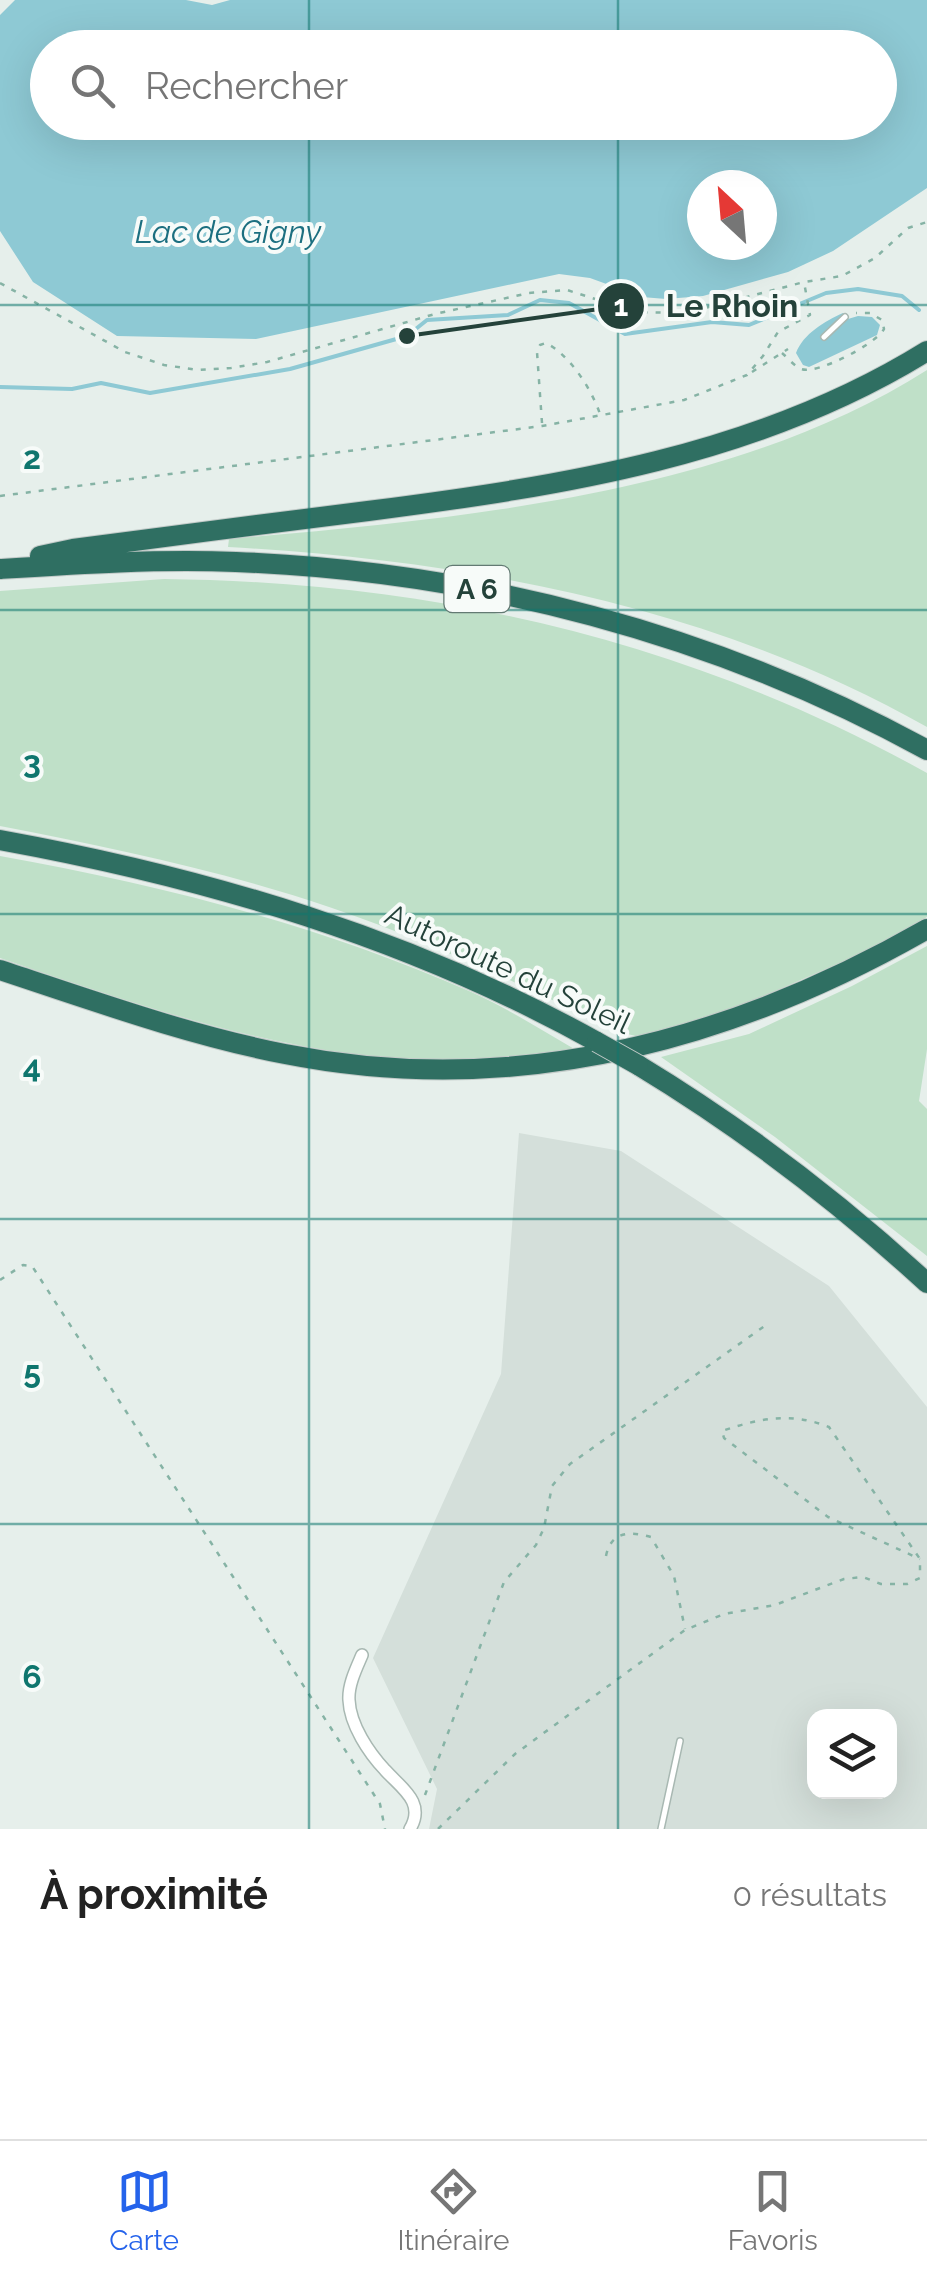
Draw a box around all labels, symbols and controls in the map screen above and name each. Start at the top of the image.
search box [30,30,897,140]
icon: search [65,58,120,113]
text: Rechercher [145,63,348,108]
north arrow [687,170,777,260]
water label: Lac de Gigny [135,213,323,250]
callout: Le Rhoin [596,275,818,337]
text: Le Rhoin [666,287,798,324]
text: 1 [614,288,629,323]
text: 2 [23,439,41,476]
road number: A 6 [444,566,510,612]
text: 3 [23,743,41,780]
street label: Autoroute du Soleil [380,896,637,1041]
text: 4 [23,1048,41,1085]
text: 5 [23,1353,41,1390]
text: 6 [22,1658,42,1695]
map controls [807,1709,897,1799]
button: layers [807,1709,897,1799]
text: À proximité [40,1870,268,1919]
text: 0 résultats [732,1876,887,1913]
tab: Carte [109,2164,179,2257]
tab: Itinéraire [397,2164,509,2257]
tab: Favoris [728,2164,818,2257]

